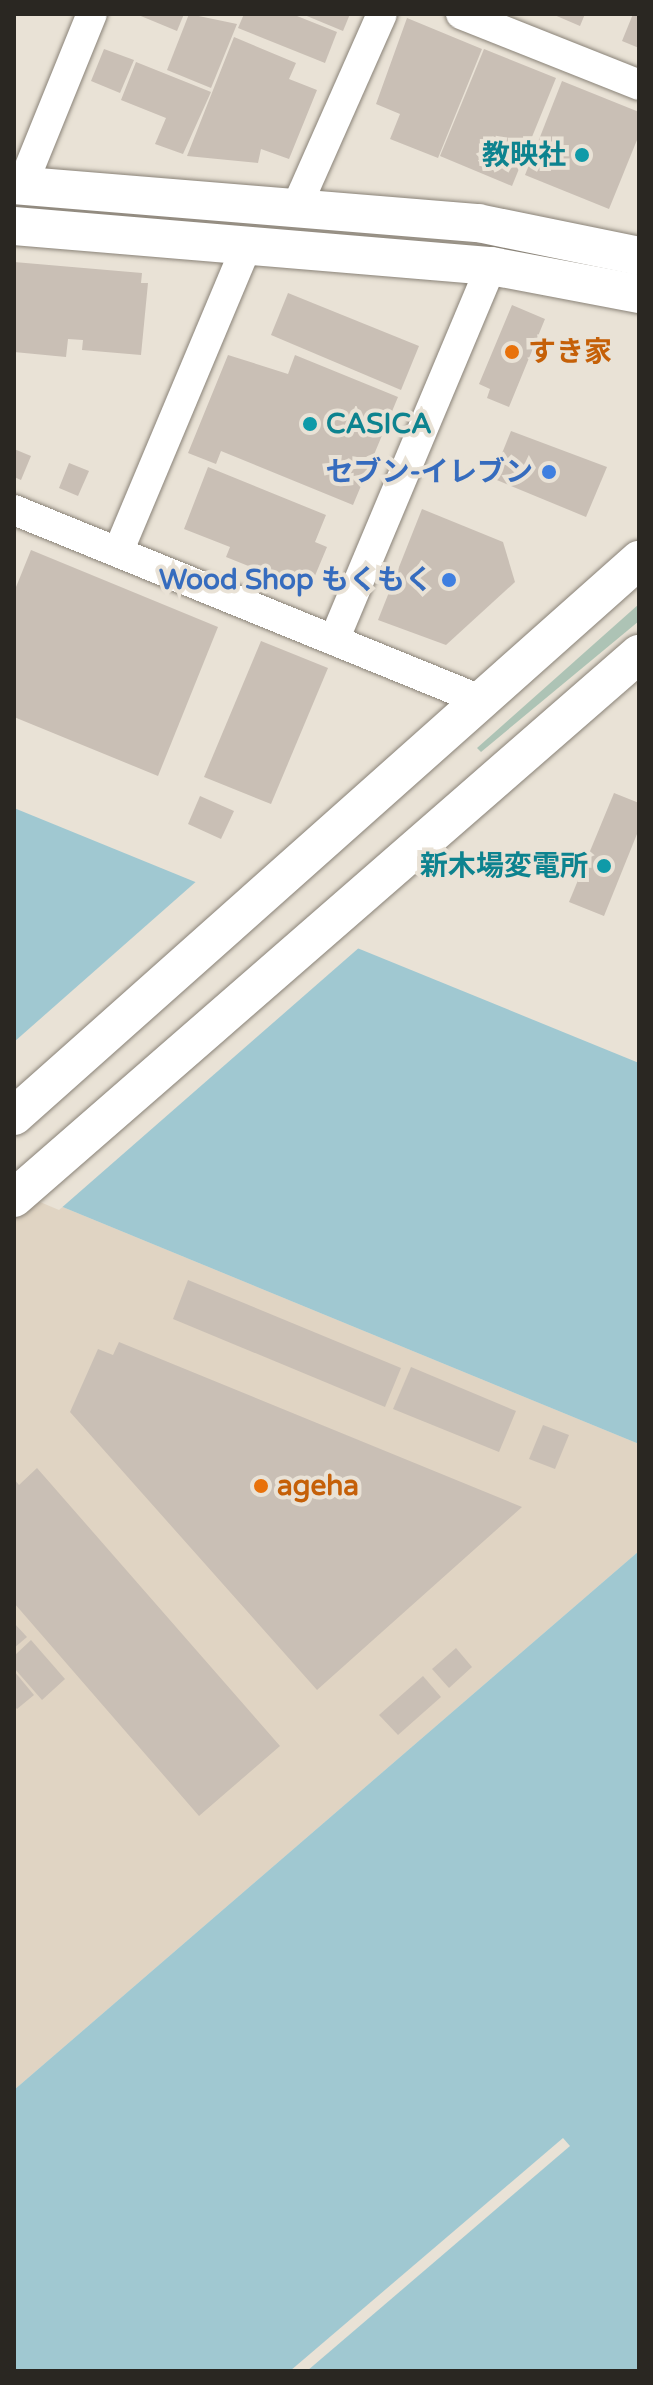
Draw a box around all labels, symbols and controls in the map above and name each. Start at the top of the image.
place label: 教映社 [482,138,566,172]
marker: 教映社 [573,146,591,164]
place label: すき家 [528,335,612,369]
marker: すき家 [503,343,521,361]
place label: CASICA [326,407,432,441]
marker: CASICA [301,415,319,433]
place label: セブン-イレブン [326,455,533,489]
marker: セブン-イレブン [540,463,558,481]
place label: Wood Shop もくもく [159,563,433,597]
marker: Wood Shop もくもく [440,571,458,589]
place label: 新木場変電所 [420,849,588,883]
marker: 新木場変電所 [595,857,613,875]
place label: ageha [277,1469,359,1503]
marker: ageha [252,1477,270,1495]

